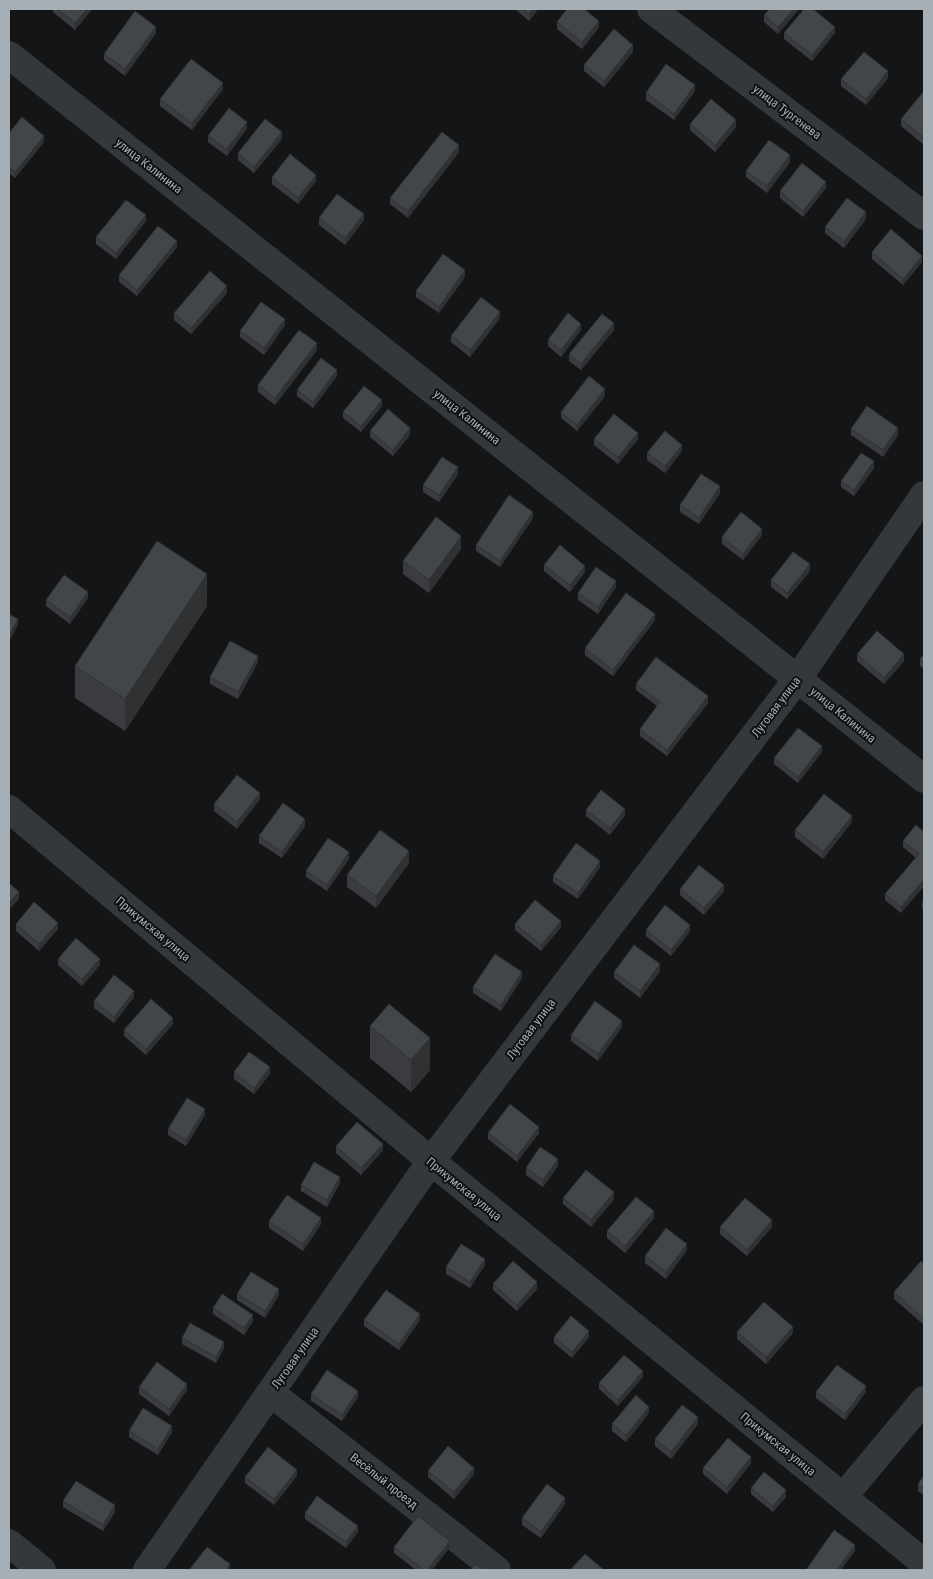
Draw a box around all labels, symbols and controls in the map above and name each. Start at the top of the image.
street label: улица Тургенева [750,82,824,142]
street label: улица Калинина [113,136,185,196]
street label: улица Калинина [431,387,503,447]
street label: Луговая улица [749,674,803,740]
street label: улица Калинина [807,684,879,746]
street label: Прикумская улица [113,894,193,964]
street label: Луговая улица [504,996,558,1062]
street label: Прикумская улица [424,1154,505,1224]
street label: Луговая улица [269,1324,322,1392]
street label: Прикумская улица [738,1409,819,1479]
street label: Весёлый проезд [347,1450,421,1512]

